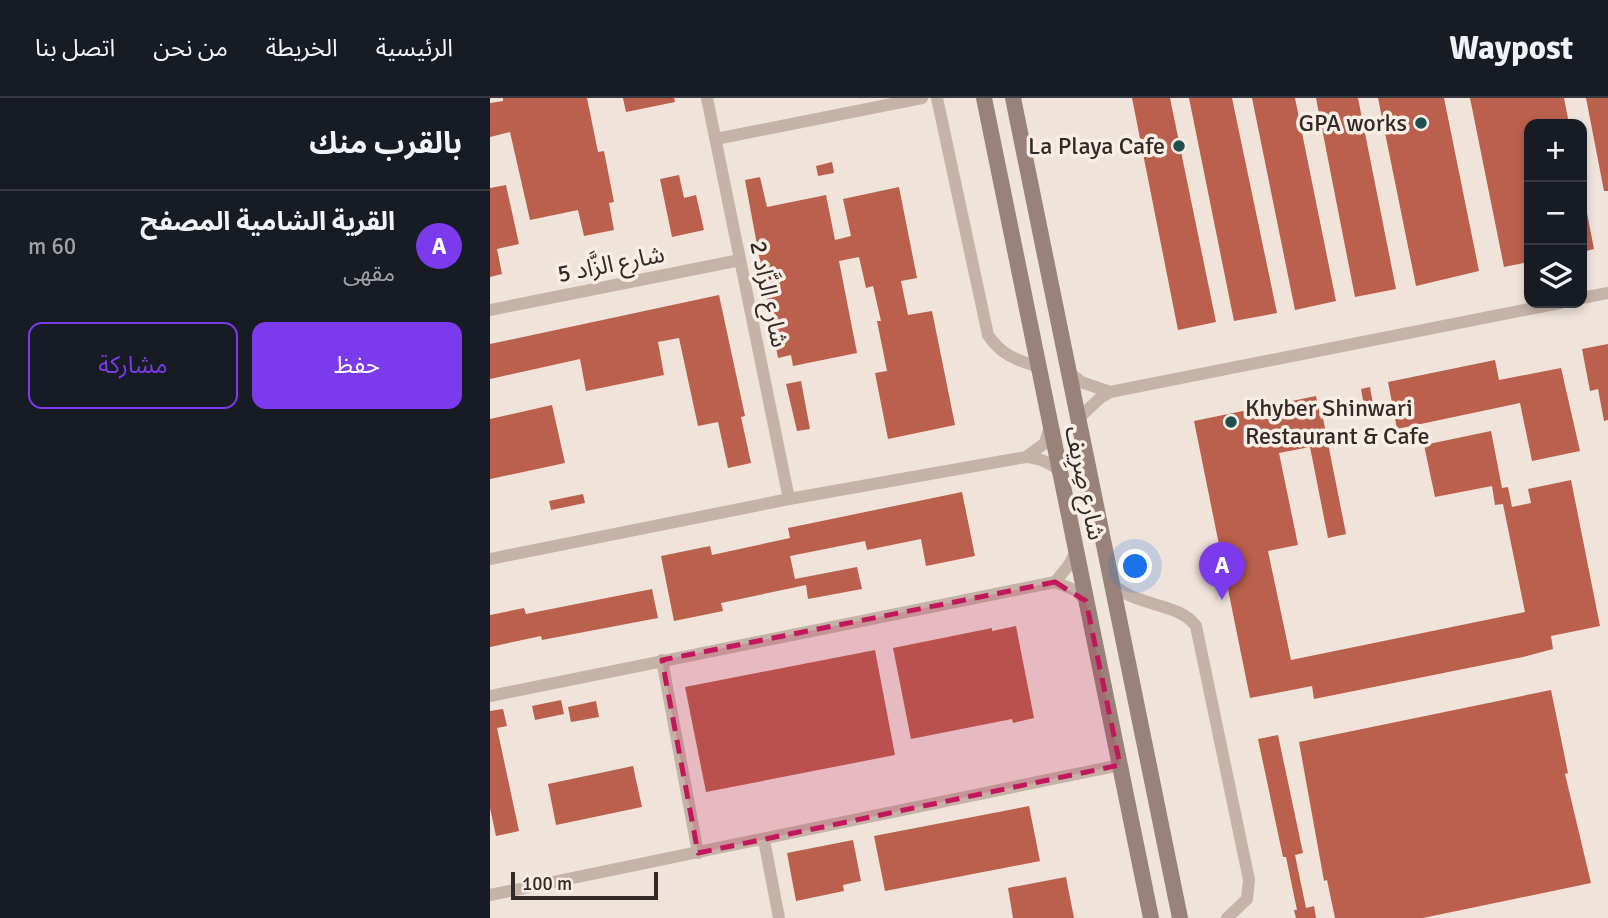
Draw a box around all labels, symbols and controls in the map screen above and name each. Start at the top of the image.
text: Waypost [1449,28,1573,69]
text: اتصل بنا [35,33,115,63]
text: من نحن [153,33,228,63]
text: الخريطة [266,33,338,63]
text: الرئيسية [376,33,453,63]
place label: GPA works [1299,108,1407,138]
marker: GPA works [1413,115,1429,131]
map controls [1524,119,1587,308]
button: + [1524,119,1587,182]
text: بالقرب منك [309,125,462,162]
place label: La Playa Cafe [1028,131,1165,161]
marker: La Playa Cafe [1171,138,1187,154]
button: − [1524,182,1587,245]
text: القرية الشامية المصفح [140,206,395,238]
text: 60 m [28,232,76,261]
text: A [432,232,446,261]
street label: شارع الزَّاد 5 [555,237,667,291]
street label: شارع الزَّاد 2 [741,237,797,351]
button: layers [1524,245,1587,308]
text: مقهى [343,259,395,288]
button: مشاركة [28,322,238,409]
button: حفظ [252,322,462,409]
place label: Khyber Shinwari Restaurant & Cafe [1245,393,1429,451]
marker: Khyber Shinwari Restaurant & Cafe [1223,414,1239,430]
street label: شارع صِرِيف [1055,423,1112,544]
pin: A [1199,542,1245,600]
your location [1118,549,1152,583]
scale bar [511,869,658,901]
text: 100 m [522,872,572,896]

